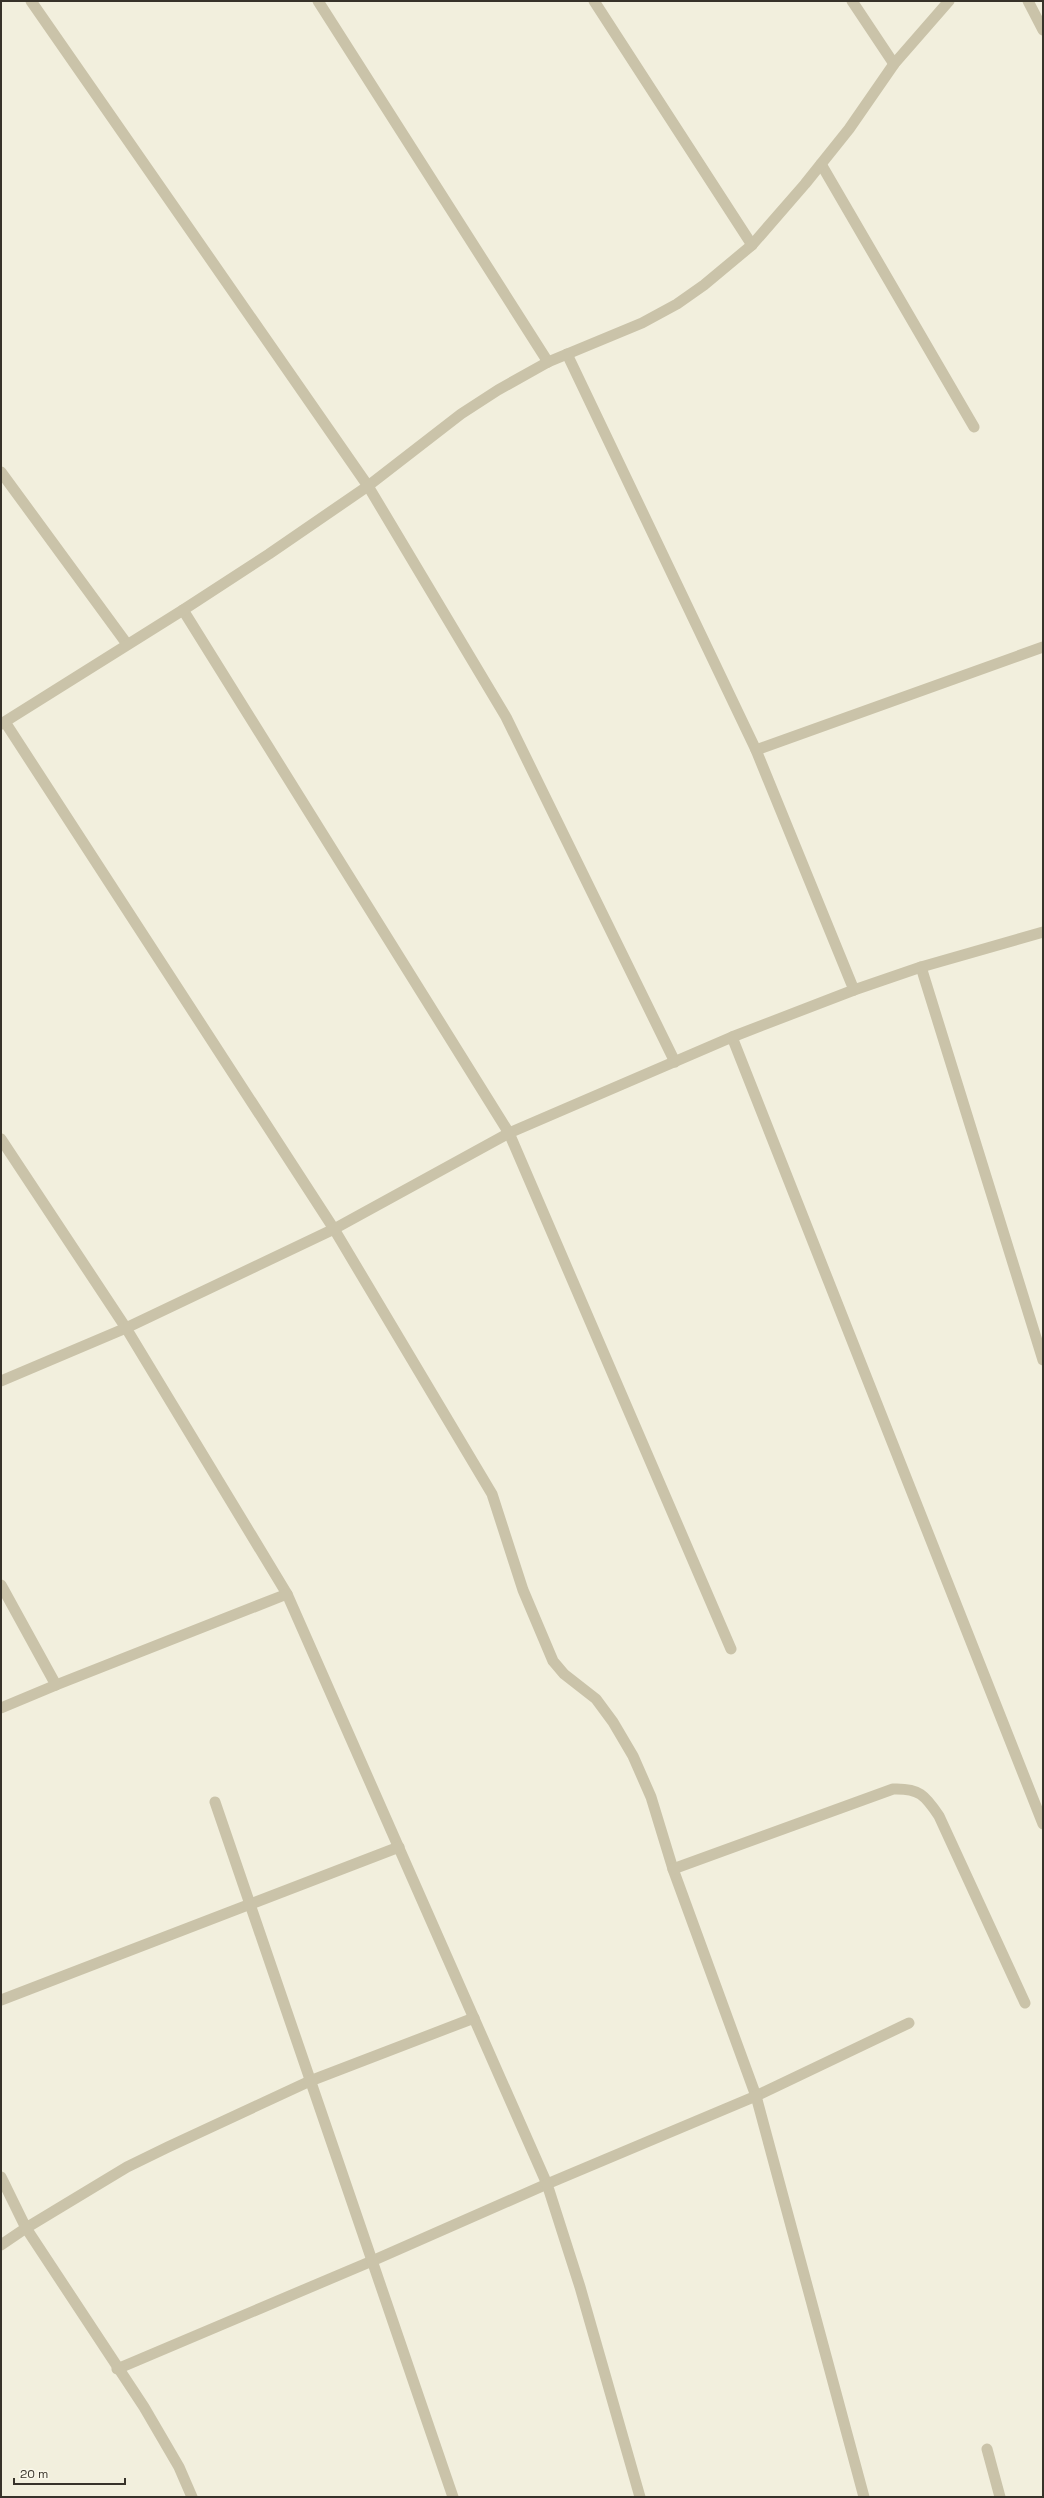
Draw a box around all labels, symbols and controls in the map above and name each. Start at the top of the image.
scale bar [14,2460,125,2486]
text: 20 m [20,2466,48,2482]

